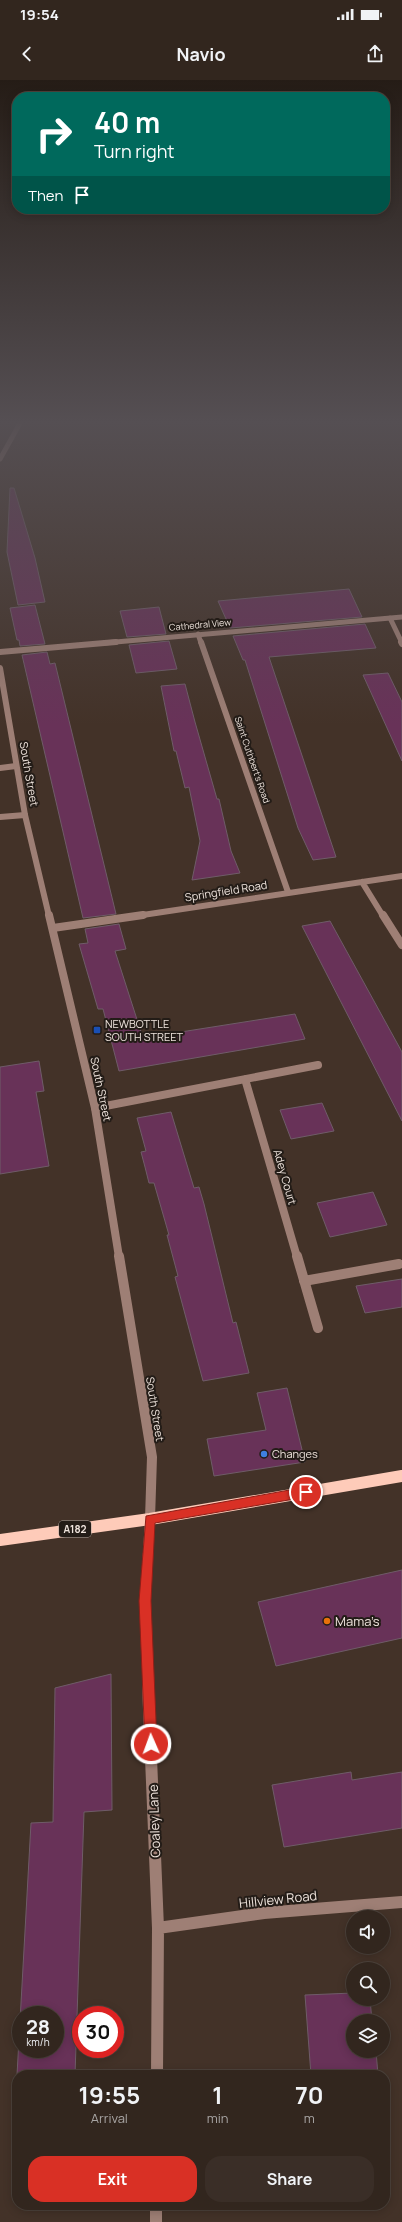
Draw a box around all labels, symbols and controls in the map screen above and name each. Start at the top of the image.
text: 19:54 [20,4,59,25]
text: Navio [176,42,226,66]
icon: back [16,43,38,65]
icon: share [364,43,386,65]
text: 40 m [94,103,160,141]
icon: right [28,108,80,160]
text: Turn right [94,139,175,163]
icon: arrive [71,184,93,206]
text: Then [28,185,63,206]
street label: Cathedral View [168,615,232,634]
street label: Saint Cuthbert's Road [232,715,273,805]
street label: South Street [16,740,43,807]
street label: Springfield Road [184,877,268,904]
place label: NEWBOTTLE SOUTH STREET [105,1016,184,1044]
marker: NEWBOTTLE SOUTH STREET [92,1025,102,1035]
street label: South Street [87,1055,116,1122]
street label: Adey Court [270,1147,301,1206]
street label: South Street [143,1376,168,1442]
place label: Changes [272,1446,318,1461]
marker: Changes [259,1449,269,1459]
pin [289,1475,323,1509]
icon: arrive [295,1481,317,1503]
road number: A182 [59,1521,91,1537]
place label: Mama’s [335,1612,380,1630]
marker: Mama’s [322,1616,332,1626]
position arrow [130,1723,172,1765]
street label: Coaley Lane [144,1784,164,1858]
street label: Hillview Road [238,1886,318,1912]
map controls [346,1910,390,2058]
button: sound [346,1910,390,1954]
button: search [346,1962,390,2006]
speed limit sign: 30 [72,2006,124,2058]
text: 28 [26,2013,50,2040]
button: layers [346,2014,390,2058]
text: km/h [26,2035,50,2049]
text: 19:55 [78,2078,140,2111]
text: 1 [212,2078,223,2111]
text: 70 [295,2078,324,2111]
text: Arrival [91,2109,128,2127]
text: min [207,2109,228,2127]
text: m [304,2109,315,2127]
button: Exit [28,2156,197,2202]
button: Share [205,2156,374,2202]

